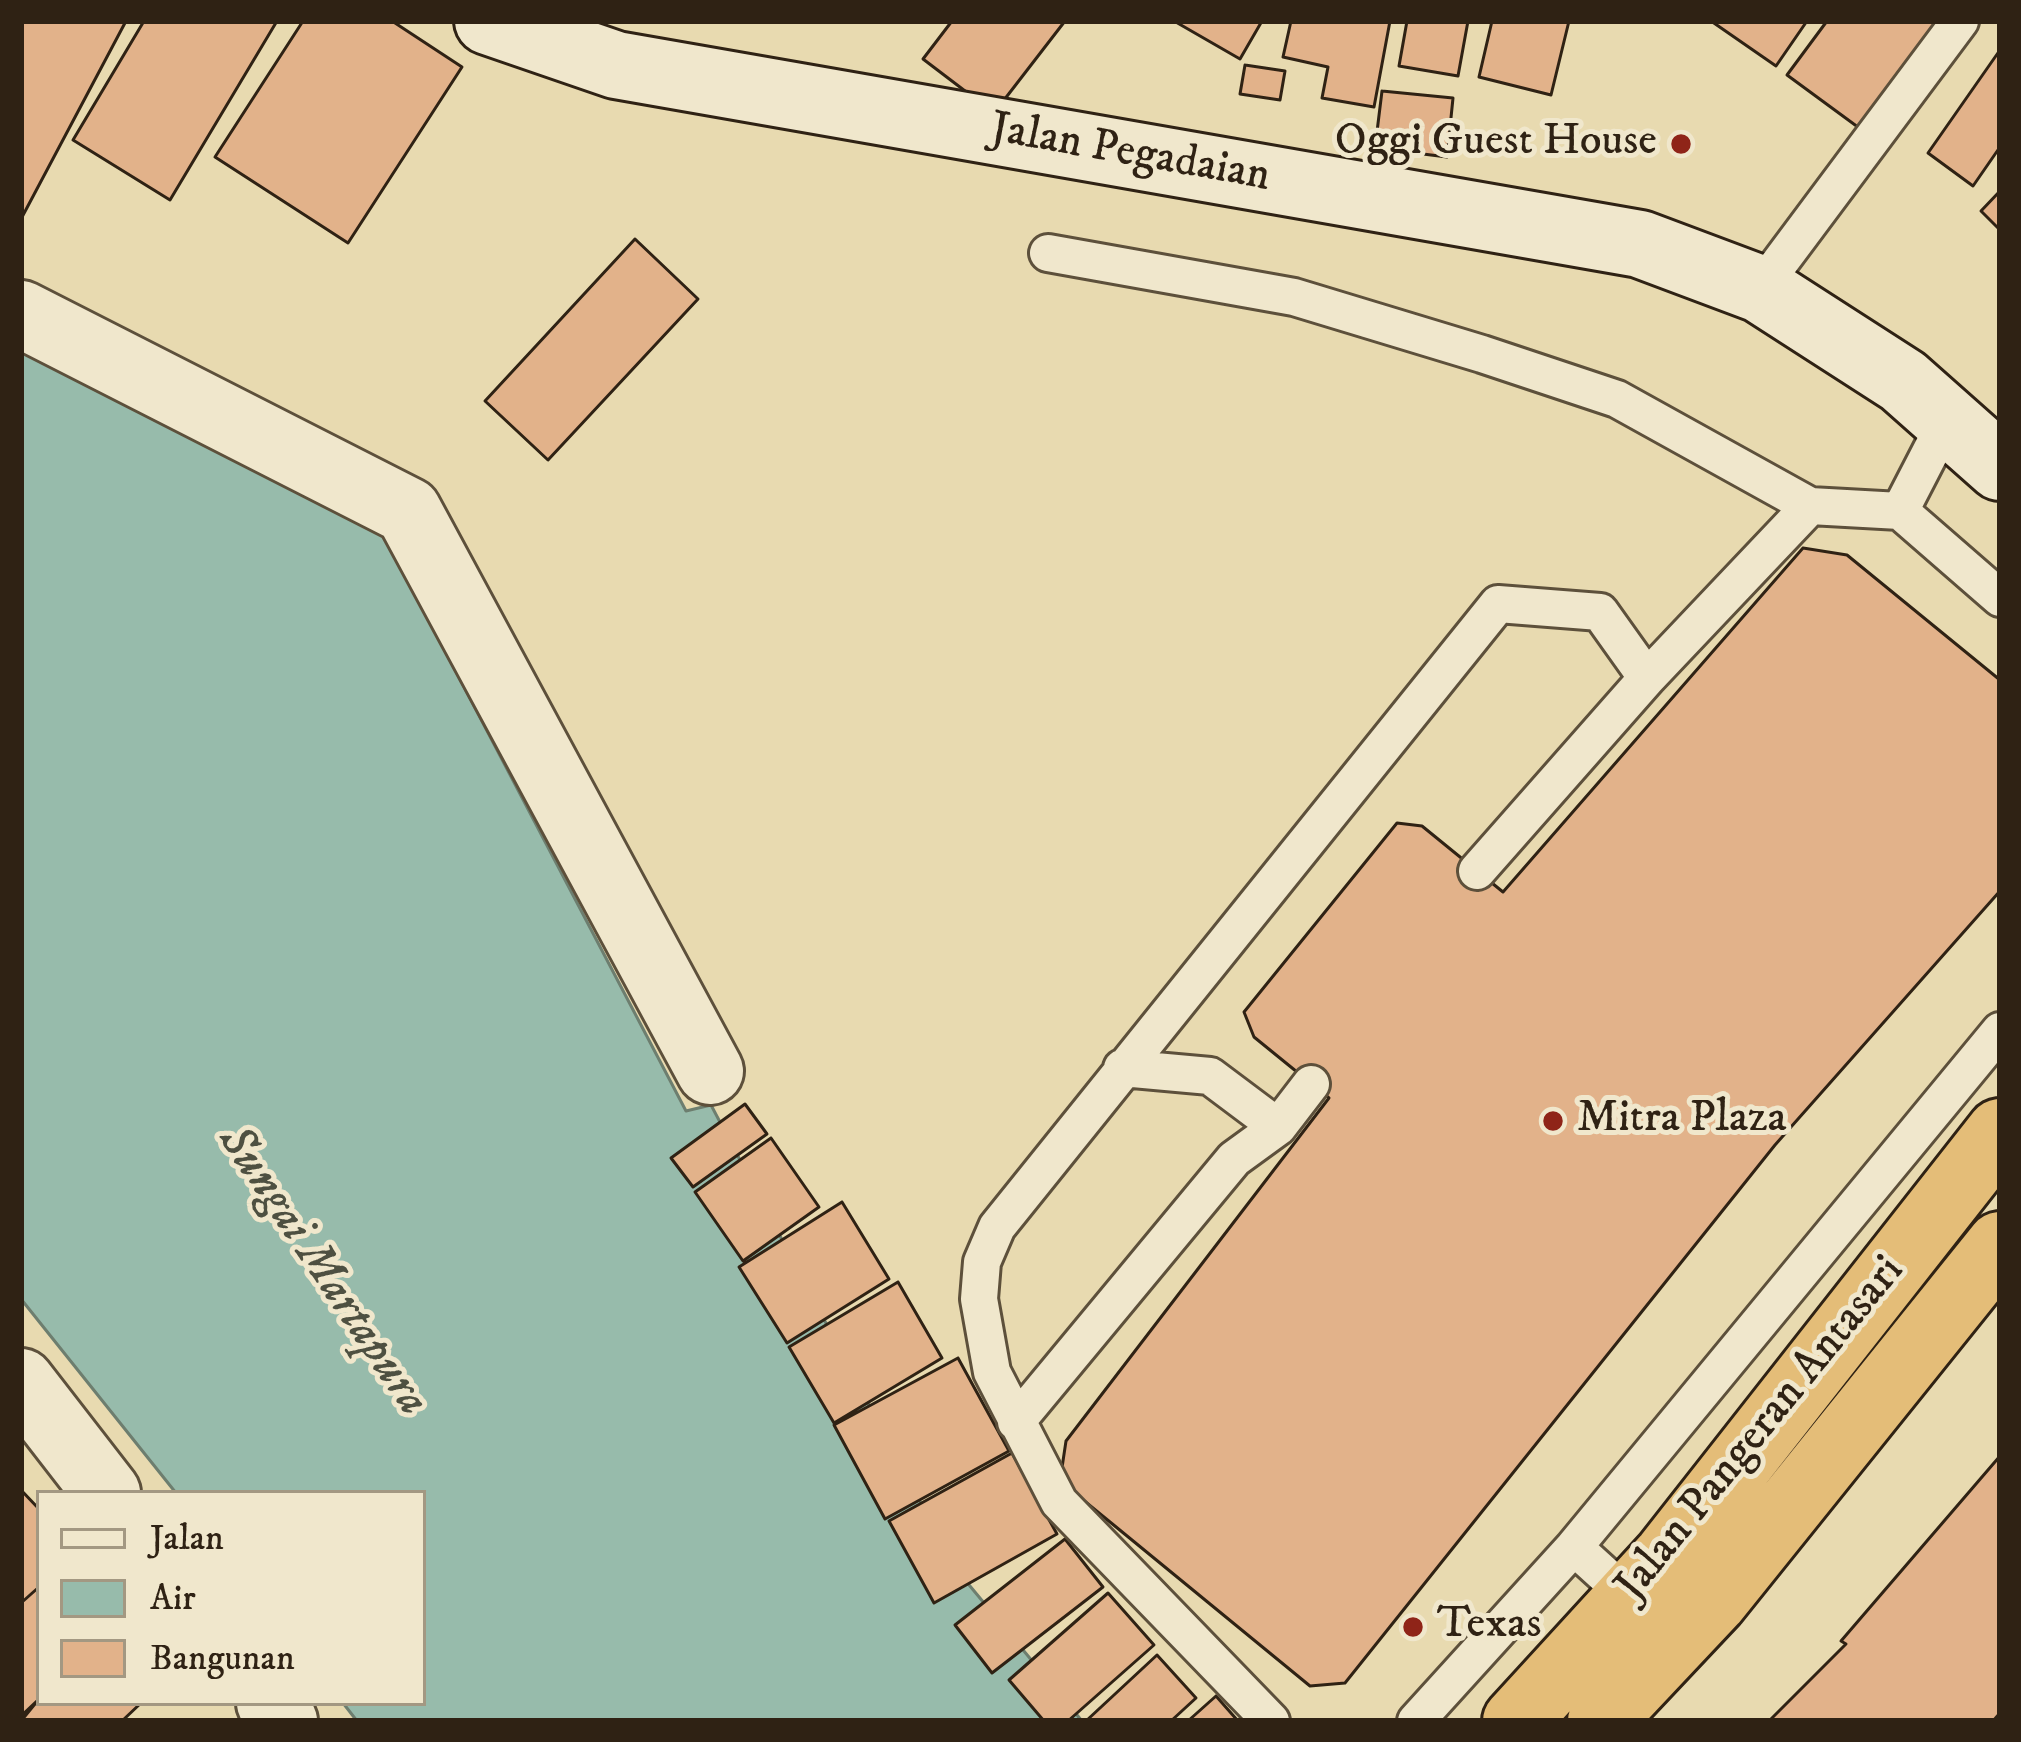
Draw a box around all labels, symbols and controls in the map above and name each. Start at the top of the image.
street label: Jalan Pegadaian [986,104,1274,206]
place label: Oggi Guest House [1335,117,1657,171]
marker: Oggi Guest House [1668,131,1694,157]
place label: Mitra Plaza [1577,1094,1787,1148]
marker: Mitra Plaza [1540,1108,1566,1134]
water label: Sungai Martapura [203,1116,439,1428]
street label: Jalan Pangeran Antasari [1606,1247,1918,1613]
legend [36,1490,426,1706]
text: Jalan [150,1516,224,1561]
text: Air [150,1576,196,1621]
place label: Texas [1437,1600,1541,1654]
marker: Texas [1400,1614,1426,1640]
text: Bangunan [150,1636,295,1681]

